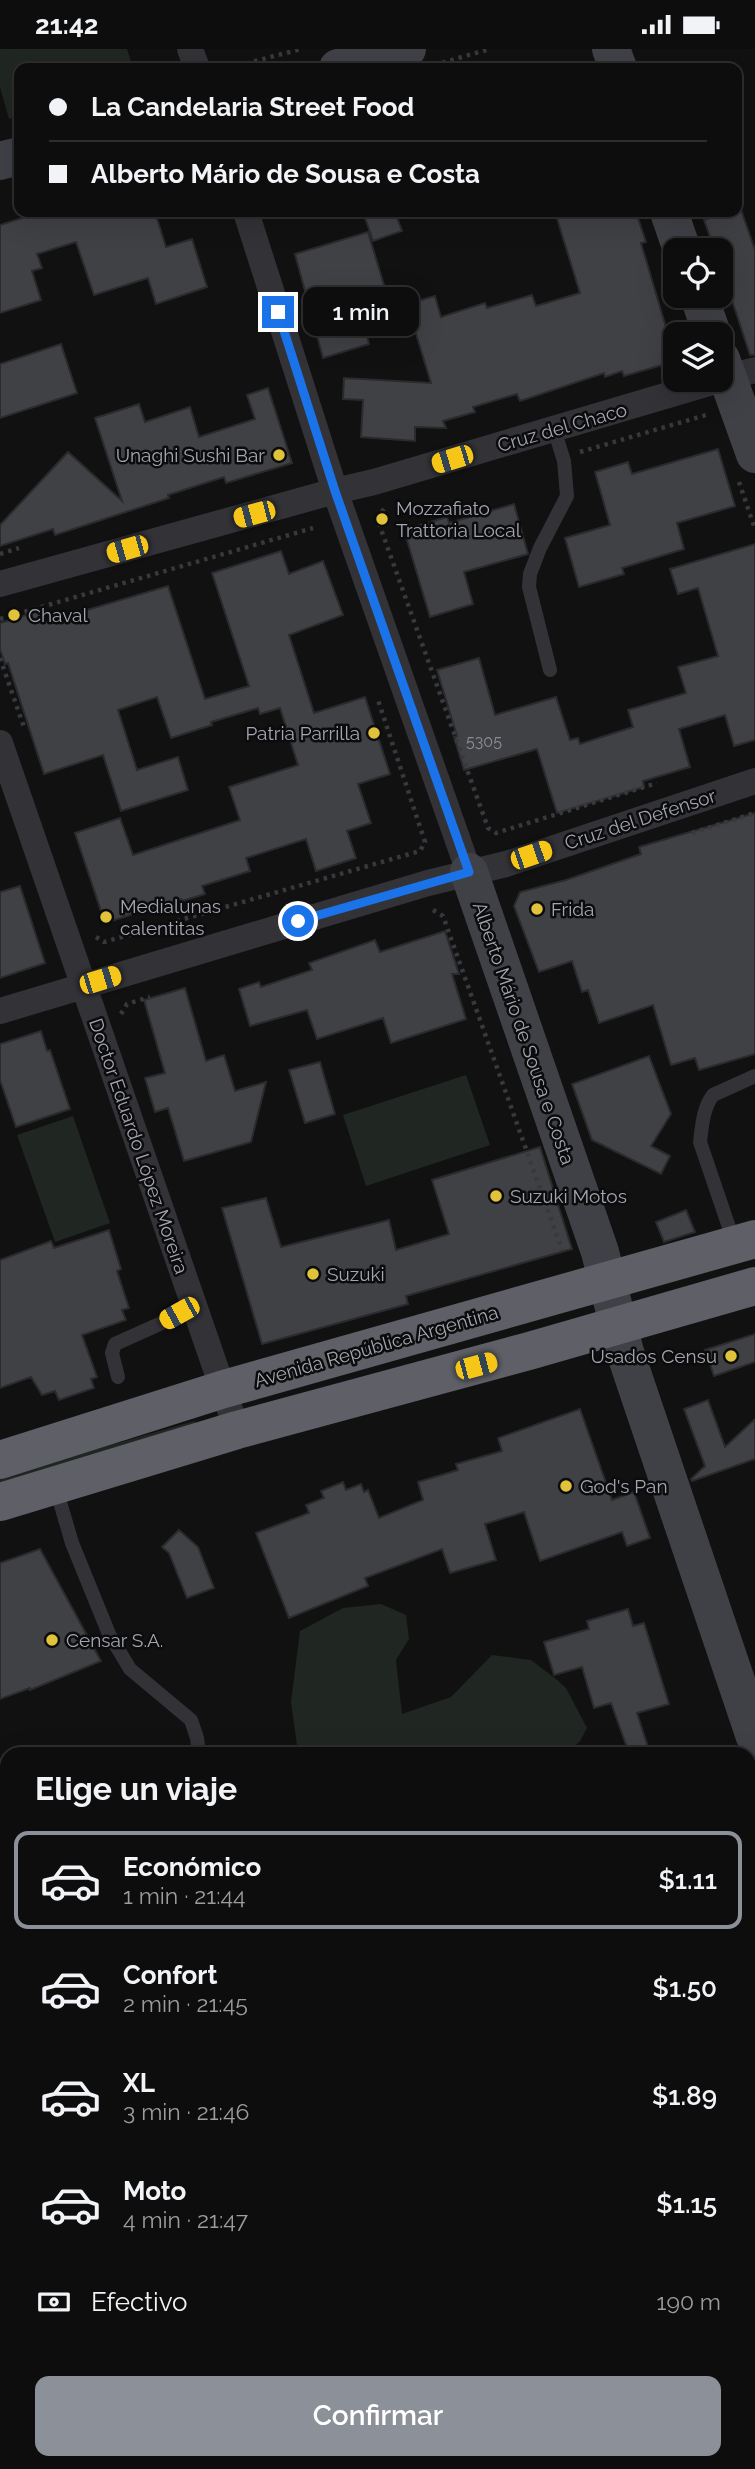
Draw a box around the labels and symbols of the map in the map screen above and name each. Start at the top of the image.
callout: 1 min [302,287,418,337]
route end [262,296,294,328]
street label: Cruz del Chaco [495,398,629,456]
car [429,443,476,475]
place label: Unaghi Sushi Bar [116,444,265,466]
marker: Unaghi Sushi Bar [271,447,287,463]
place label: Mozzafiato Trattoria Local [396,497,522,541]
car [231,498,278,530]
marker: Mozzafiato Trattoria Local [374,511,390,527]
car [104,533,151,565]
place label: Chaval [28,604,88,626]
marker: Chaval [6,607,22,623]
place label: Patria Parrilla [245,722,360,744]
marker: Patria Parrilla [366,725,382,741]
house number: 5305 [466,732,502,751]
street label: Cruz del Defensor [562,784,719,854]
car [508,838,555,872]
place label: Medialunas calentitas [120,895,221,939]
place label: Frida [551,898,594,920]
street label: Alberto Mário de Sousa e Costa [469,899,579,1167]
marker: Frida [529,901,545,917]
route start [282,905,314,937]
marker: Medialunas calentitas [98,909,114,925]
car [77,964,124,996]
street label: Doctor Eduardo López Moreira [85,1015,193,1277]
place label: Suzuki Motos [510,1185,627,1207]
marker: Suzuki Motos [488,1188,504,1204]
place label: Suzuki [327,1263,385,1285]
marker: Suzuki [305,1266,321,1282]
car [156,1294,203,1332]
street label: Avenida República Argentina [251,1301,501,1391]
place label: Usados Censu [590,1345,717,1367]
marker: Usados Censu [723,1348,739,1364]
car [453,1350,500,1382]
place label: God's Pan [580,1475,667,1497]
marker: God's Pan [558,1478,574,1494]
place label: Censar S.A. [66,1629,163,1651]
marker: Censar S.A. [44,1632,60,1648]

